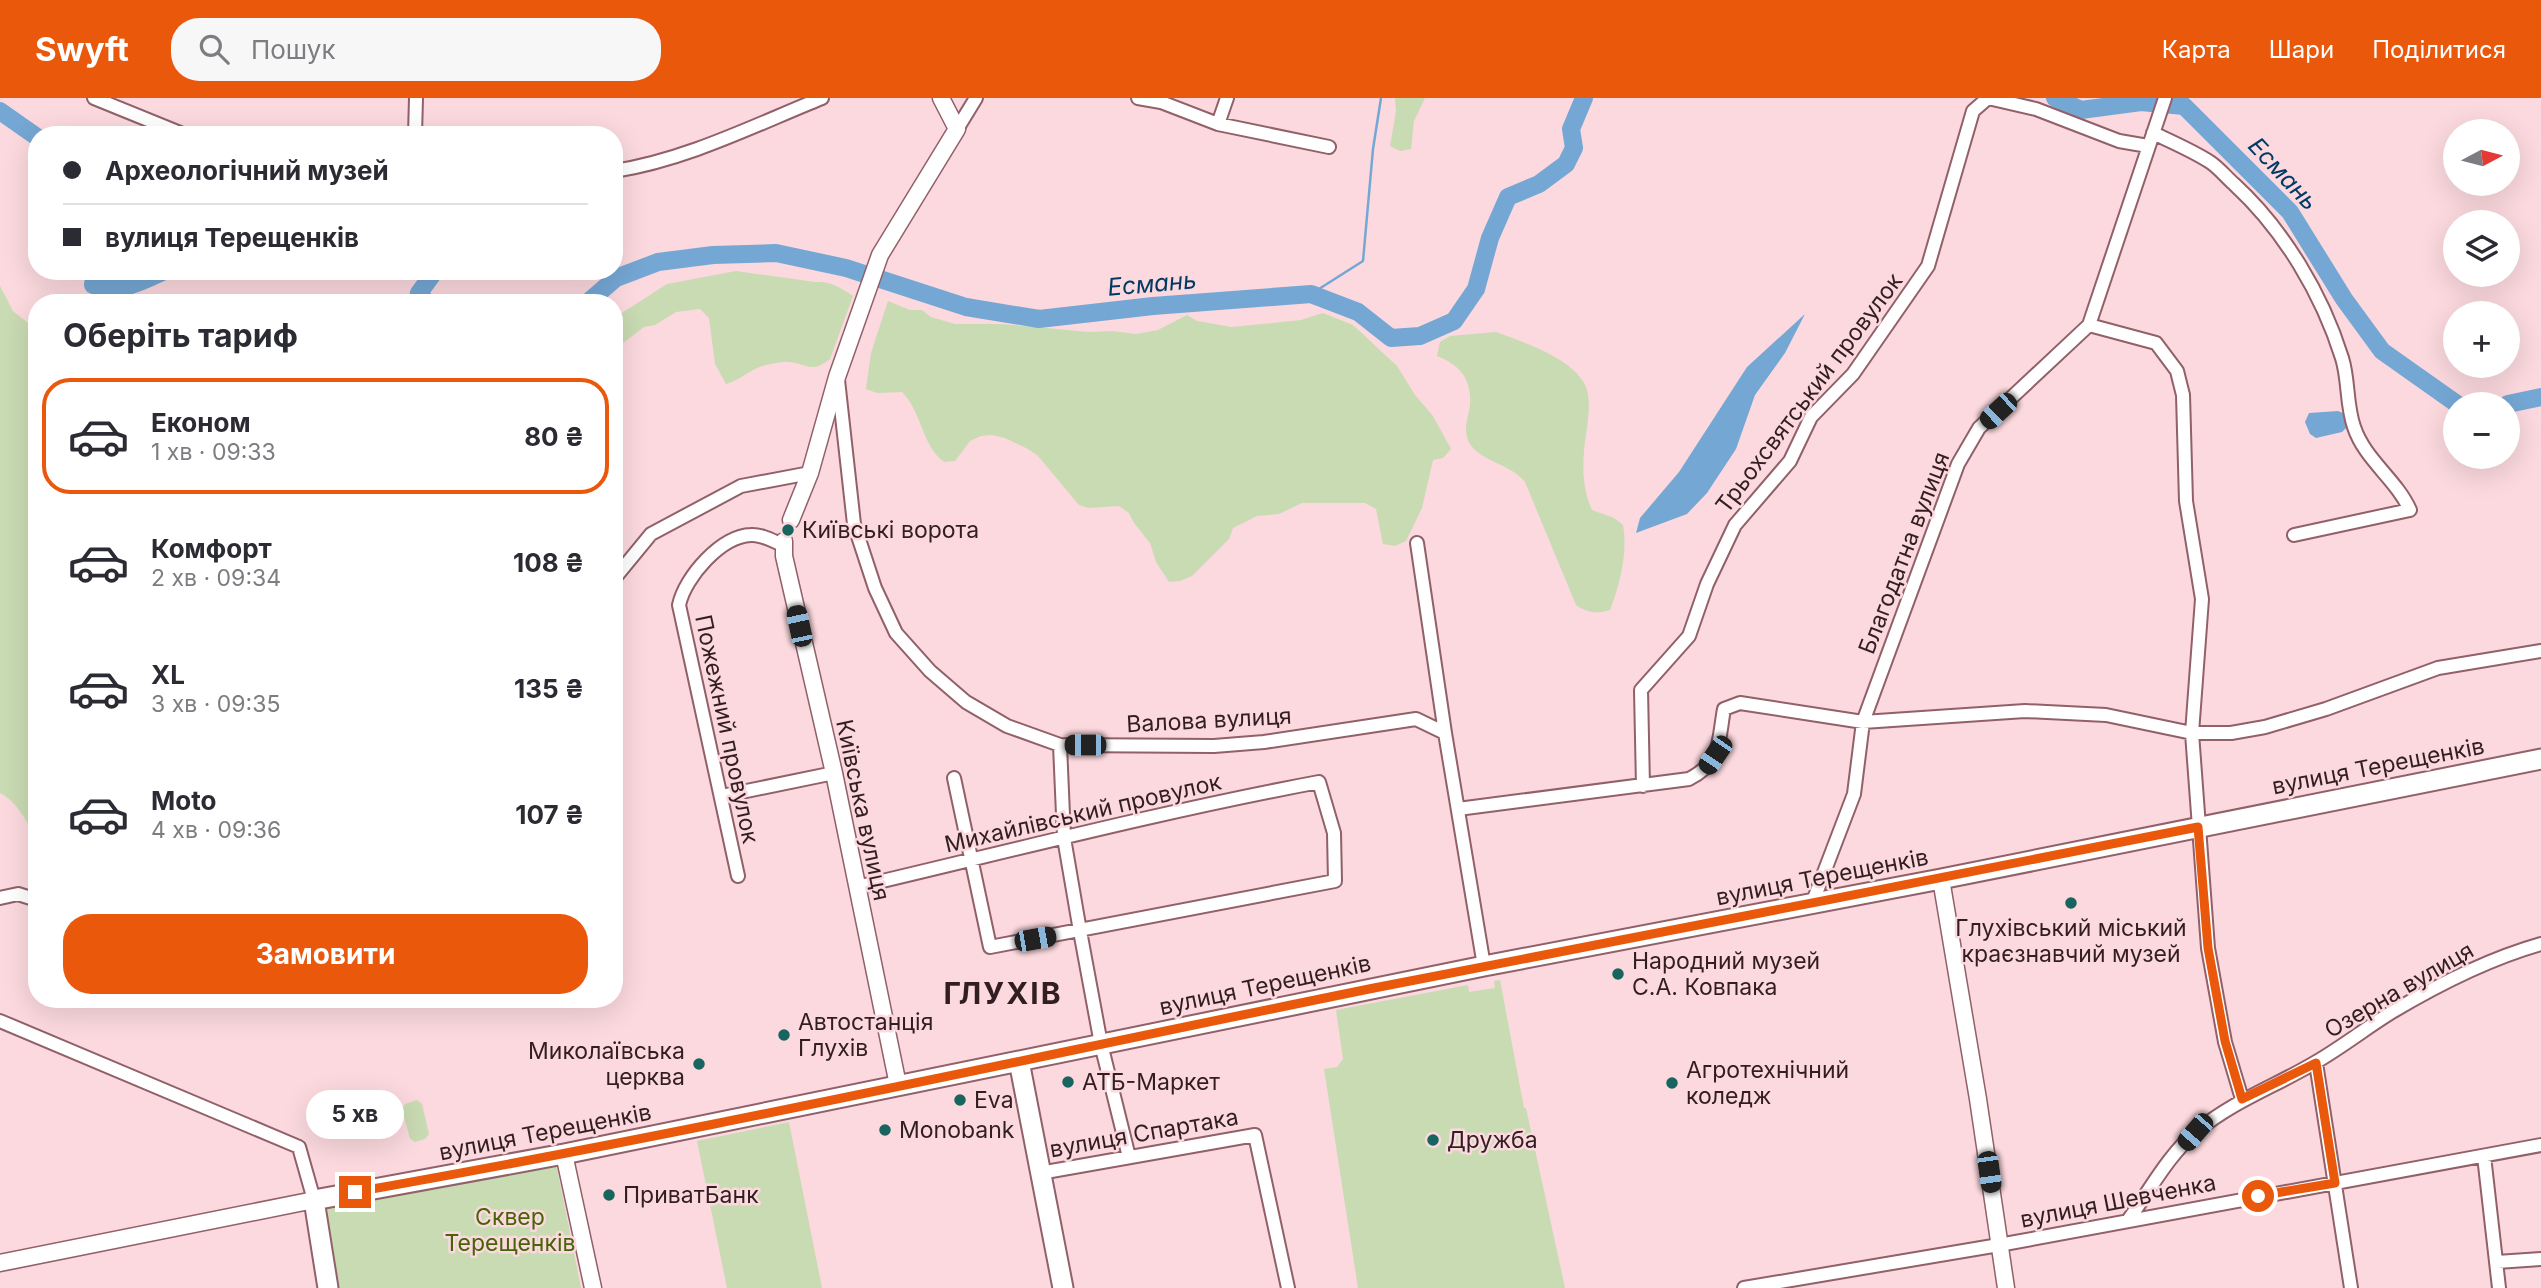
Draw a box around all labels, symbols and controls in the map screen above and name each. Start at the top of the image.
search box [171,18,661,81]
text: Swyft [35,29,129,69]
icon: search [195,30,233,68]
text: Пошук [251,34,336,65]
text: Карта [2162,35,2231,64]
text: Шари [2269,35,2334,64]
text: Поділитися [2372,35,2506,64]
north arrow [2443,119,2520,196]
map controls [2443,119,2520,469]
water label: Есмань [2242,131,2324,216]
text: Археологічний музей [105,155,389,186]
button: layers [2443,210,2520,287]
text: вулиця Терещенків [105,222,359,253]
water label: Есмань [1106,265,1198,302]
street label: Трьохсвятський провулок [1710,267,1909,518]
button: + [2443,301,2520,378]
text: Оберіть тариф [63,316,298,355]
car [1976,389,2021,433]
button: − [2443,392,2520,469]
icon: car [67,405,130,468]
text: Економ [151,407,251,438]
text: 80 ₴ [524,421,584,452]
text: 1 хв · 09:33 [151,438,276,466]
street label: Благодатна вулиця [1853,448,1955,658]
place label: Київські ворота [802,516,979,544]
marker: Київські ворота [780,522,796,538]
icon: car [67,531,130,594]
text: Комфорт [151,533,272,564]
text: 108 ₴ [513,547,584,578]
text: 2 хв · 09:34 [151,564,281,592]
car [785,603,814,649]
street label: Пожежний провулок [689,612,765,846]
icon: car [67,657,130,720]
text: XL [151,659,185,690]
text: 135 ₴ [514,673,584,704]
text: 3 хв · 09:35 [151,690,280,718]
street label: Валова вулиця [1126,702,1292,738]
street label: Київська вулиця [830,717,896,903]
car [1695,732,1736,778]
street label: вулиця Терещенків [2269,732,2487,800]
car [1065,735,1107,756]
street label: Михайлівський провулок [942,767,1225,858]
icon: car [67,783,130,846]
text: Moto [151,785,216,816]
text: 107 ₴ [515,799,584,830]
text: 4 хв · 09:36 [151,816,281,844]
street label: вулиця Терещенків [1713,843,1931,911]
marker: Глухівський міський краєзнавчий музей [2063,895,2079,911]
button: Замовити [63,914,588,994]
place label: Глухівський міський краєзнавчий музей [1955,914,2187,968]
car [1013,925,1058,953]
street label: Озерна вулиця [2319,936,2479,1044]
place label: Народний музей С.А. Ковпака [1632,947,1820,1001]
street label: вулиця Терещенків [1157,949,1373,1021]
marker: Народний музей С.А. Ковпака [1610,966,1626,982]
district label: ГЛУХІВ [943,975,1063,1011]
place label: Автостанція Глухів [798,1008,933,1062]
marker: Автостанція Глухів [776,1027,792,1043]
place label: Миколаївська церква [528,1037,685,1091]
marker: Миколаївська церква [691,1056,707,1072]
place label: Агротехнічний коледж [1686,1056,1849,1110]
place label: АТБ-Маркет [1082,1068,1220,1096]
marker: АТБ-Маркет [1060,1074,1076,1090]
marker: Агротехнічний коледж [1664,1075,1680,1091]
place label: Eva [974,1086,1014,1114]
callout: 5 хв [306,1090,404,1140]
marker: Eva [952,1092,968,1108]
street label: вулиця Терещенків [436,1098,654,1166]
text: 5 хв [332,1100,378,1128]
street label: вулиця Спартака [1048,1103,1240,1163]
car [2174,1109,2217,1155]
place label: Monobank [899,1116,1015,1144]
marker: Monobank [877,1122,893,1138]
place label: Дружба [1447,1126,1538,1154]
marker: Дружба [1425,1132,1441,1148]
car [1976,1150,2003,1194]
street label: вулиця Шевченка [2018,1168,2218,1234]
route end [339,1176,371,1208]
route start [2242,1180,2274,1212]
place label: ПриватБанк [623,1181,759,1209]
marker: ПриватБанк [601,1187,617,1203]
park label: Сквер Терещенків [444,1203,576,1257]

